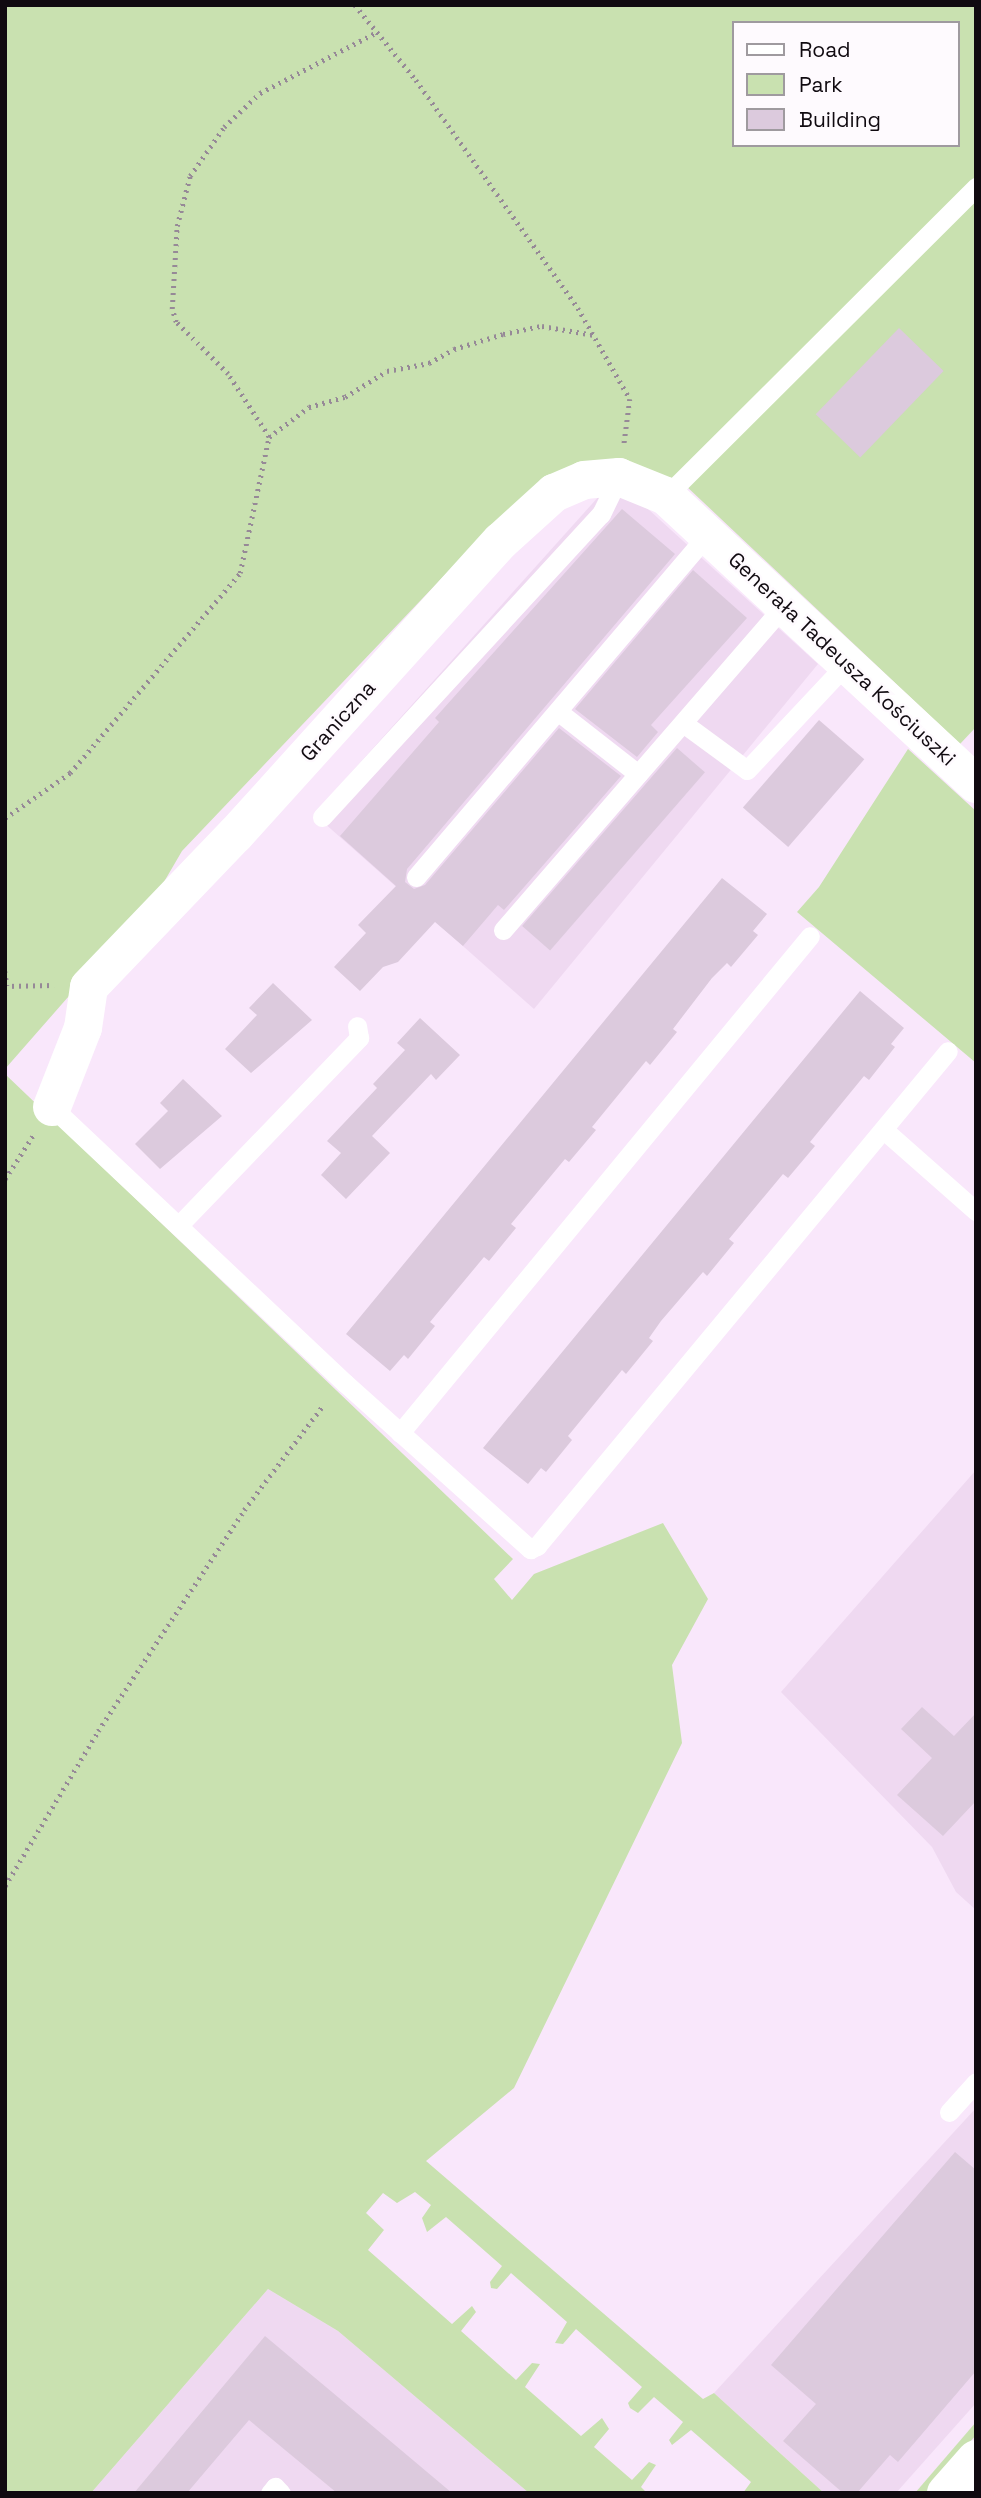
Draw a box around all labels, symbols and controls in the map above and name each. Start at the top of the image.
legend [732,21,960,147]
text: Road [799,36,851,63]
text: Park [799,71,843,98]
text: Building [799,106,881,133]
street label: Generała Tadeusza Kościuszki [723,547,961,771]
street label: Graniczna [295,676,381,766]

